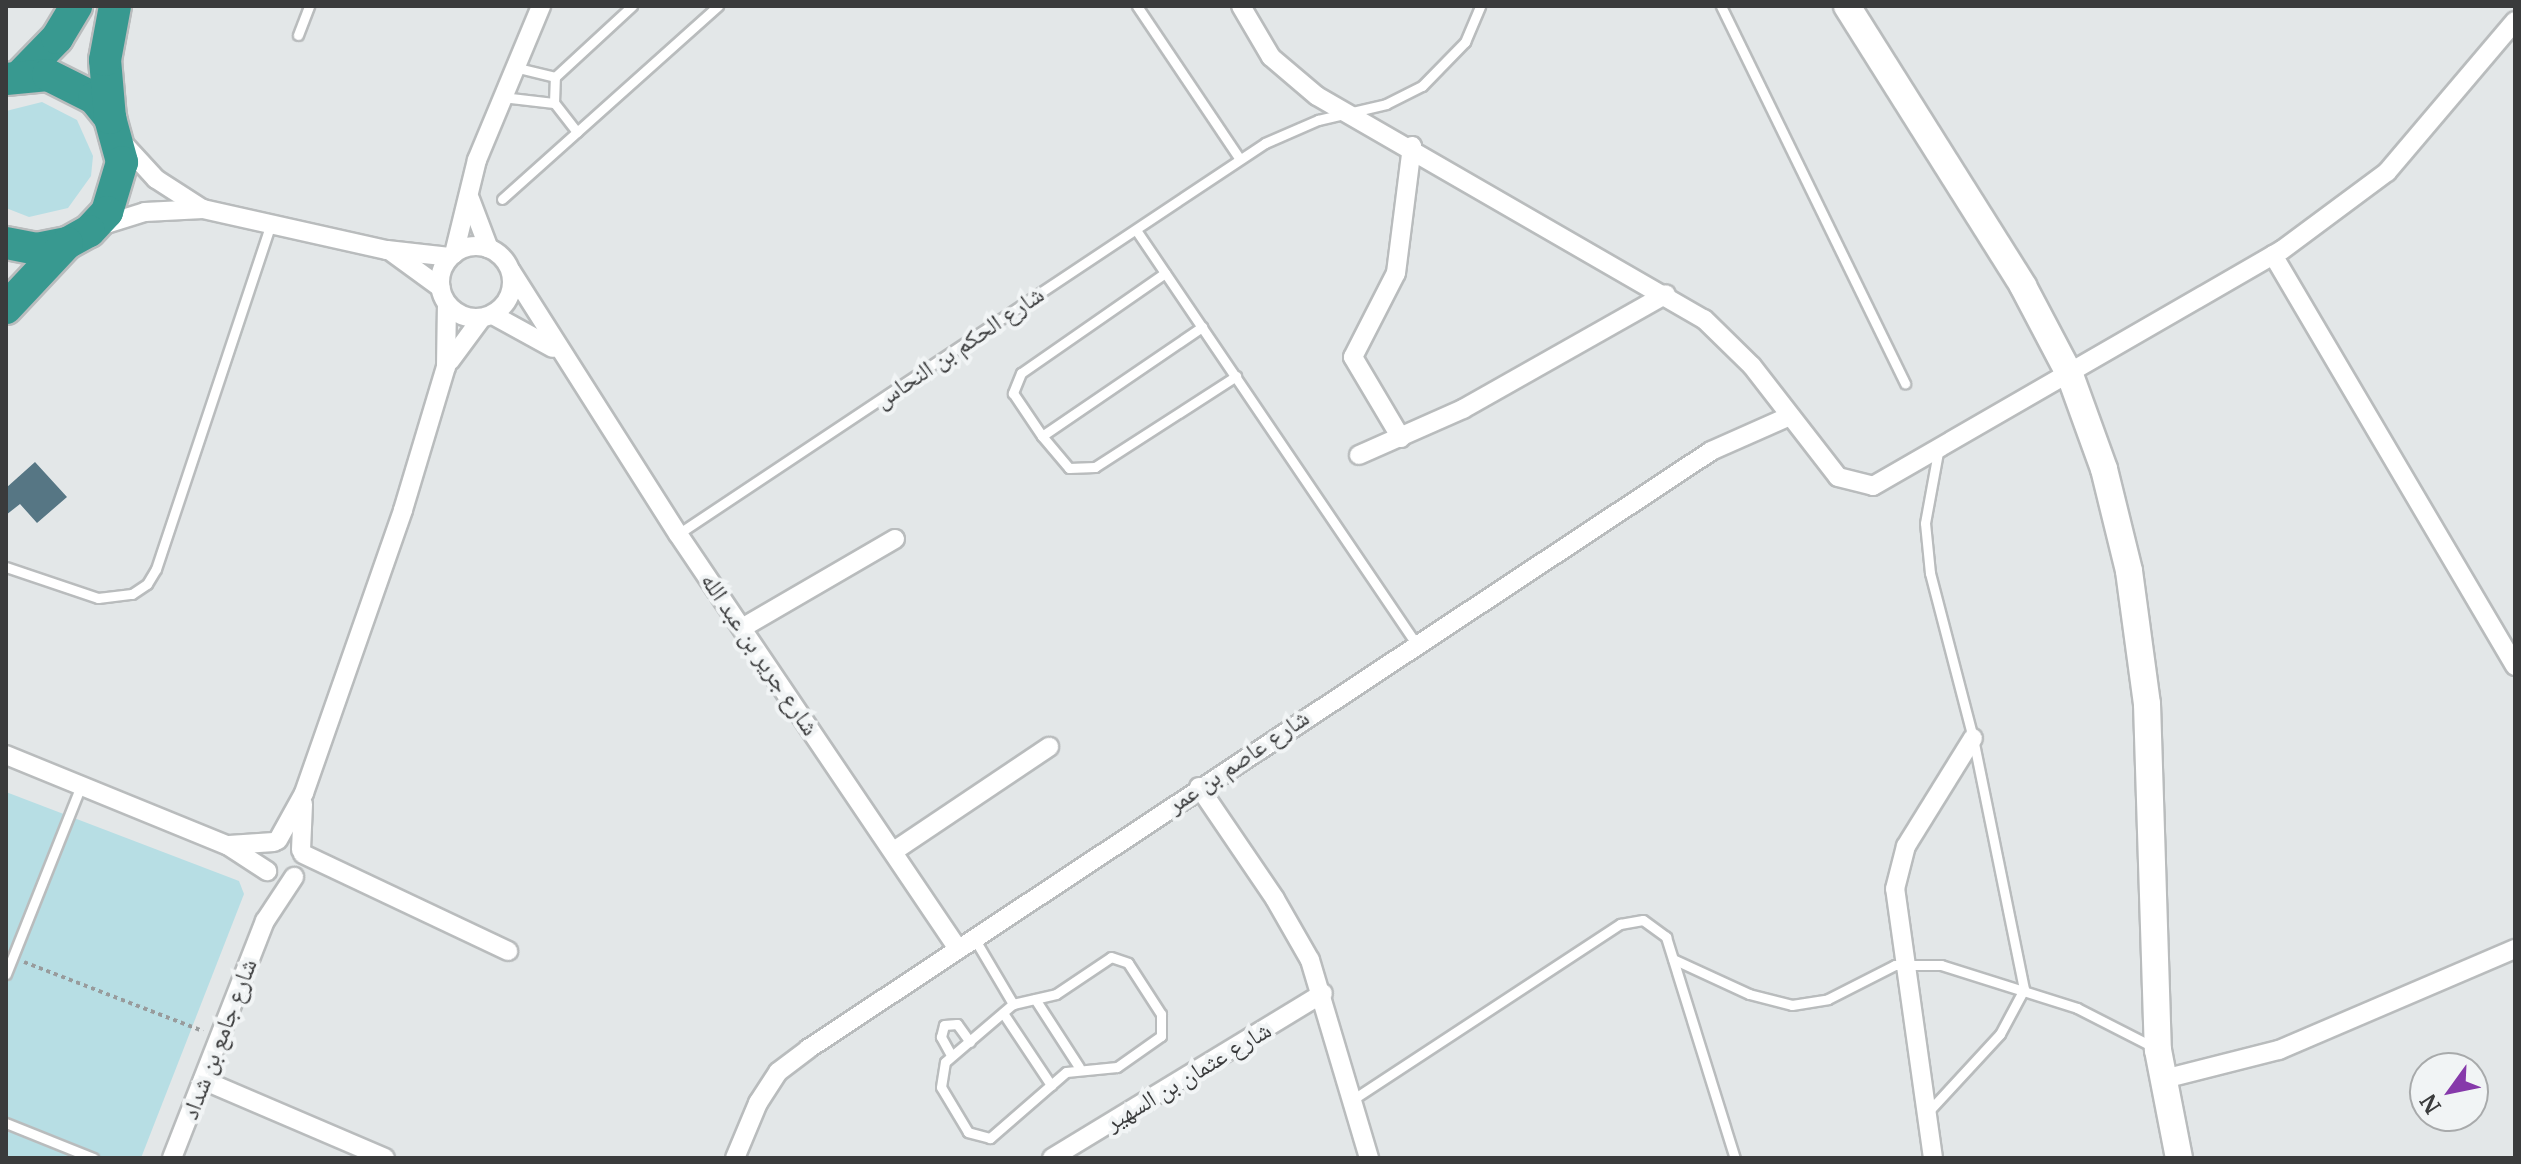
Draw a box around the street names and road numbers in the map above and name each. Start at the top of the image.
street label: شارع الحكم بن النحاس [869,280,1049,414]
street label: شارع جرير بن عبد الله [695,567,825,741]
street label: شارع عاصم بن عمر [1162,703,1314,819]
street label: شارع جامع بن شداد [175,955,263,1123]
street label: شارع عثمان بن السهير [1100,1015,1276,1137]

